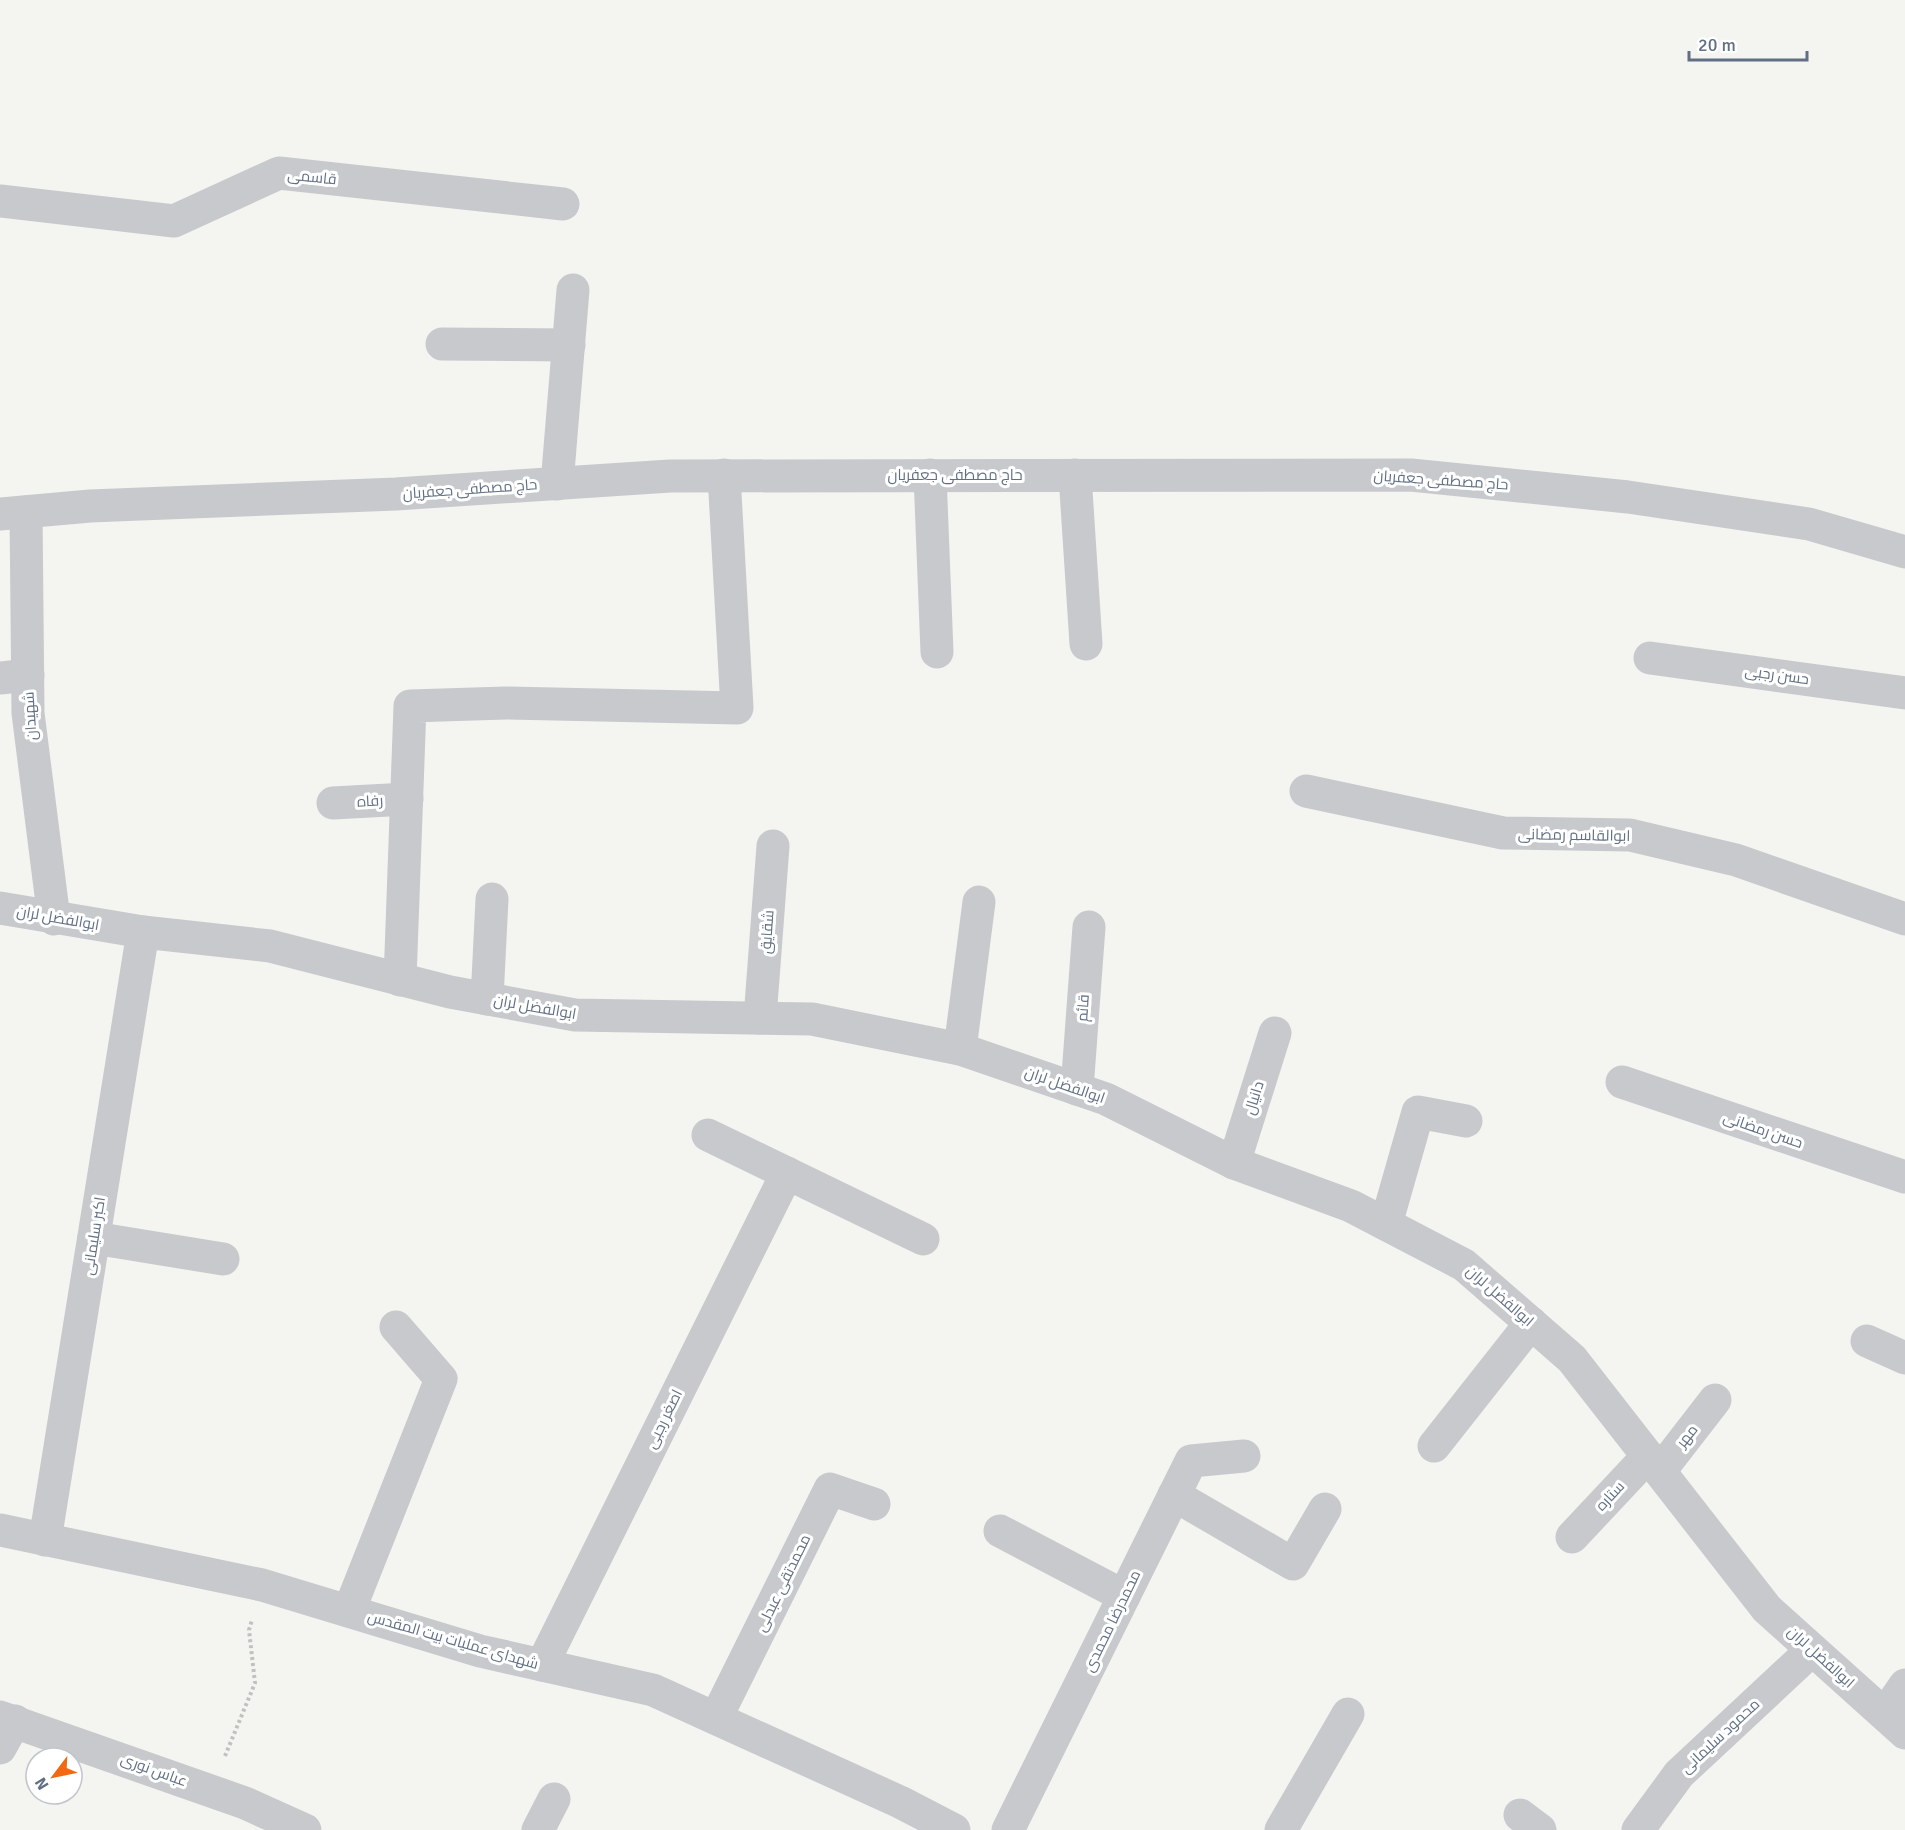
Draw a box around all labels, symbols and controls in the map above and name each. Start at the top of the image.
scale bar [1689,24,1808,62]
text: 20 m [1698,34,1736,56]
street label: قاسمی [286,165,337,190]
street label: حاج مصطفی جعفریان [888,466,1022,486]
street label: حاج مصطفی جعفریان [1373,466,1509,496]
street label: حاج مصطفی جعفریان [402,475,538,505]
street label: حسن رجبی [1744,662,1810,689]
street label: شهیدان [19,691,42,741]
street label: رفاه [356,791,384,811]
street label: ابوالقاسم رمضانی [1518,825,1630,846]
street label: ابوالفضل لران [15,902,101,935]
street label: شقایق [756,909,779,955]
street label: ابوالفضل لران [492,991,578,1024]
street label: قائم [1073,994,1094,1022]
street label: ابوالفضل لران [1022,1063,1107,1108]
street label: دانیال [1240,1079,1268,1117]
street label: حسن رمضانی [1721,1108,1805,1153]
street label: اکبر سلیمانی [79,1196,110,1277]
street label: ابوالفضل لران [1462,1262,1537,1331]
street label: اصغر رجبی [642,1386,687,1452]
street label: مهر [1672,1421,1702,1452]
street label: ستاره [1592,1477,1628,1515]
street label: محمدتقی عبدلی [752,1532,815,1635]
street label: محمدرضا محمدی [1080,1567,1145,1675]
street label: شهدای عملیات بیت المقدس [365,1607,540,1674]
street label: ابوالفضل لران [1783,1622,1858,1692]
street label: محمود سلیمانی [1677,1695,1764,1778]
north arrow [24,1746,84,1806]
street label: عباس نوری [118,1750,190,1791]
text: N [31,1773,54,1793]

